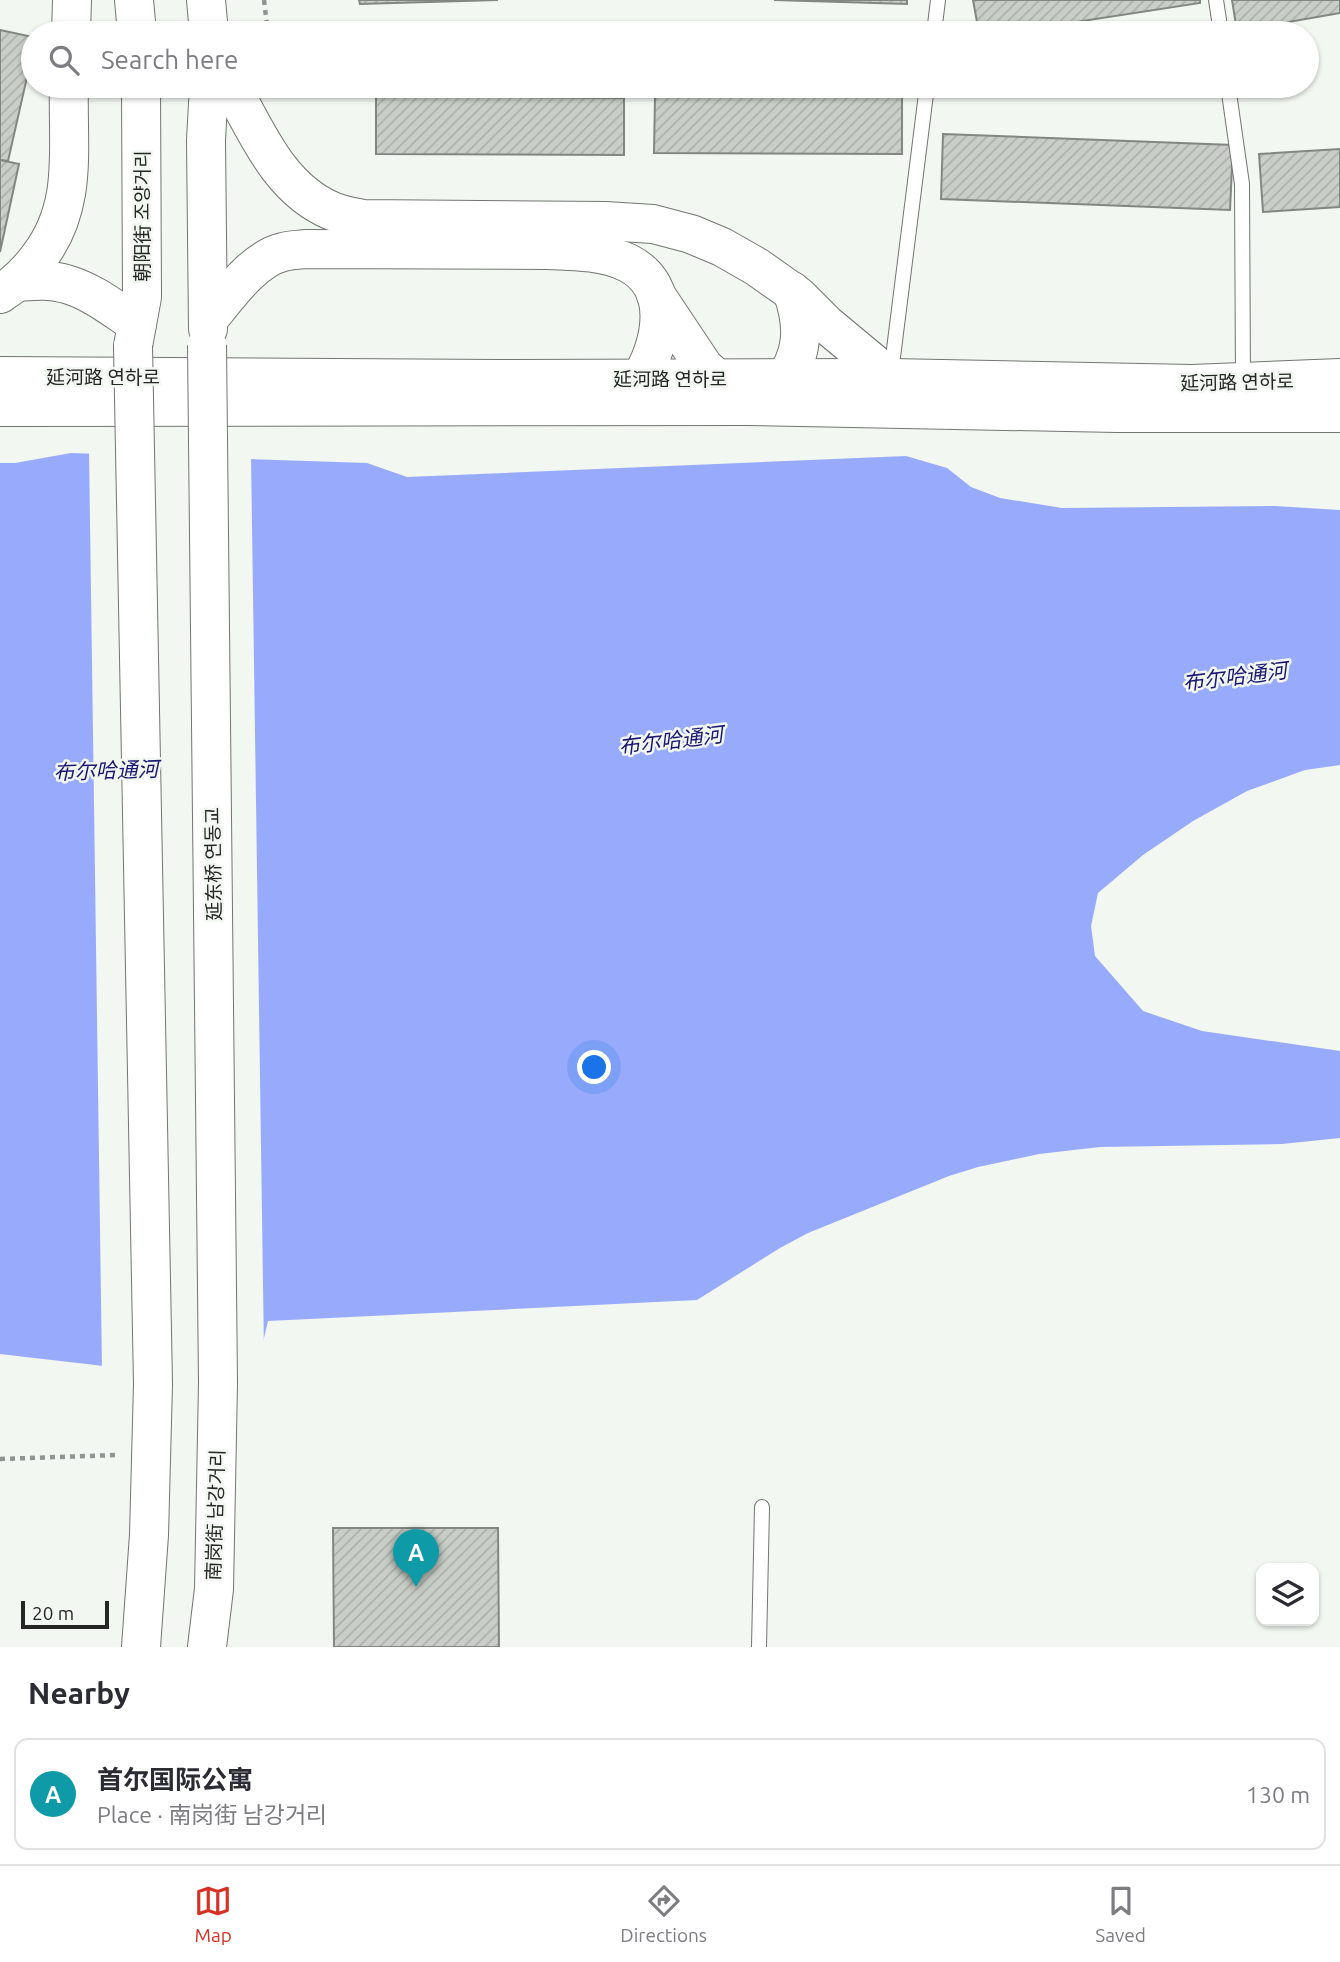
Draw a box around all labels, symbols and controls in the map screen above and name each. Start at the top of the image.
search box [21,21,1319,98]
icon: search [45,41,83,79]
text: Search here [101,45,238,74]
street label: 朝阳街 조양거리 [131,150,153,282]
street label: 延河路 연하로 [46,366,160,388]
street label: 延河路 연하로 [613,368,727,390]
street label: 延河路 연하로 [1180,370,1294,394]
water label: 布尔哈通河 [1181,657,1292,694]
water label: 布尔哈通河 [617,721,728,758]
water label: 布尔哈通河 [53,756,163,784]
street label: 延东桥 연동교 [201,807,225,921]
your location [577,1050,611,1084]
street label: 南岗街 남강거리 [202,1449,228,1581]
pin: A [393,1529,439,1587]
map controls [1256,1563,1319,1626]
button: layers [1256,1563,1319,1626]
scale bar [21,1598,108,1630]
text: 20 m [32,1602,74,1624]
text: Nearby [28,1676,130,1710]
text: 首尔国际公寓 [97,1765,253,1794]
text: A [45,1782,61,1807]
text: 130 m [1246,1782,1310,1807]
text: Place · 南岗街 남강거리 [97,1802,327,1827]
tab: Map [194,1882,232,1946]
tab: Directions [620,1882,707,1946]
tab: Saved [1095,1882,1146,1946]

